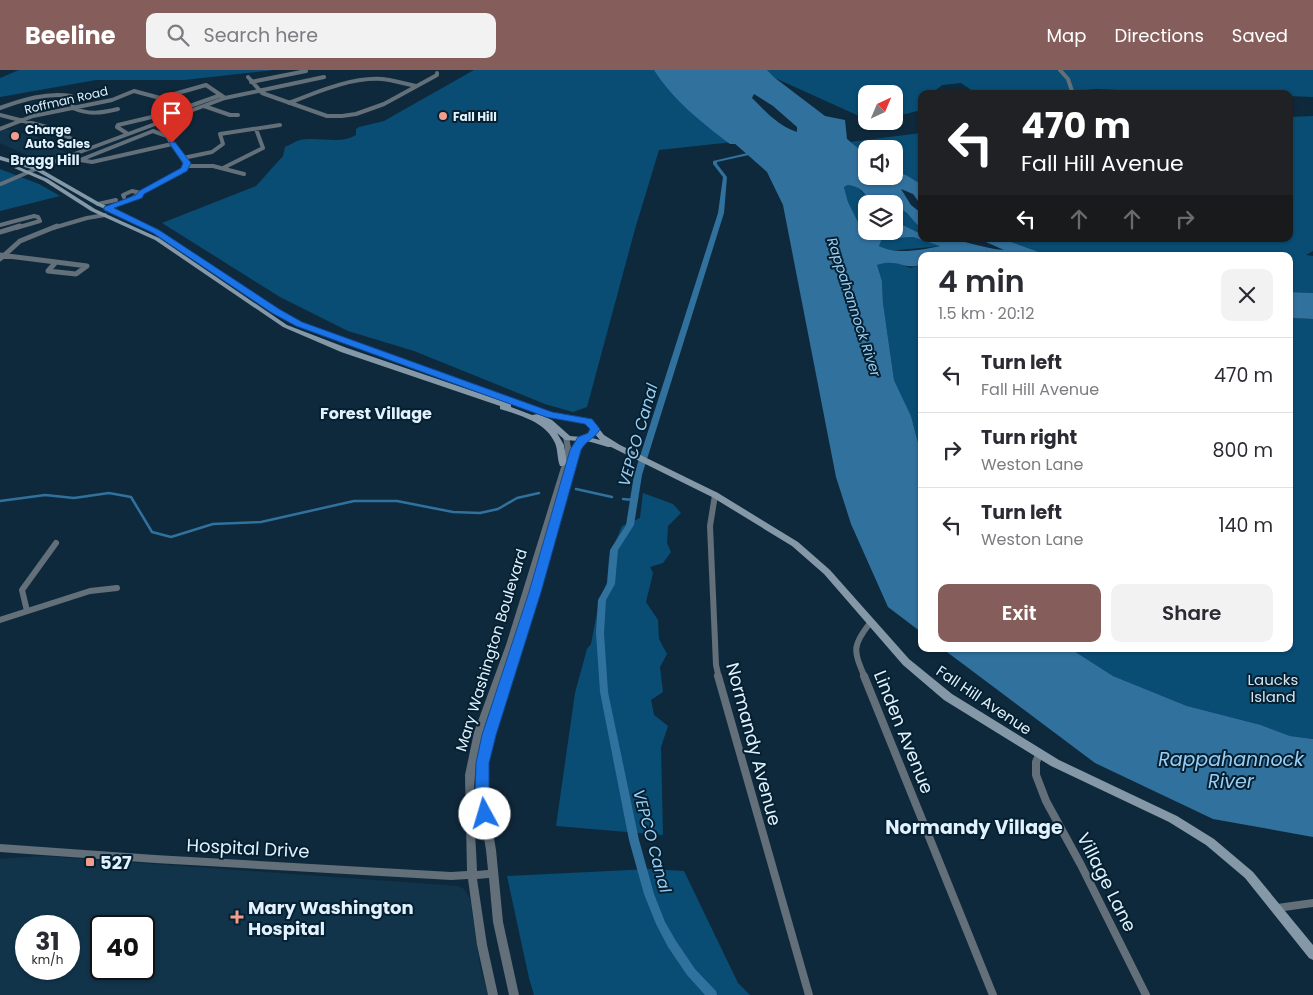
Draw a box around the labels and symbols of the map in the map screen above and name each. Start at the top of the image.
street label: Roffman Road [22,82,110,118]
north arrow [858,85,902,130]
pin [151,92,193,143]
place label: Fall Hill [453,108,497,125]
marker: Fall Hill [437,110,449,122]
place label: Charge Auto Sales [25,121,90,152]
marker: Charge Auto Sales [9,130,21,142]
district label: Bragg Hill [10,150,80,170]
water label: Rappahannock River [822,235,886,380]
water label: VEPCO Canal [612,381,664,489]
district label: Forest Village [320,402,432,425]
street label: Mary Washington Boulevard [450,546,532,754]
street label: Normandy Avenue [720,660,788,828]
street label: Fall Hill Avenue [932,660,1036,740]
street label: Linden Avenue [868,667,940,797]
park label: Laucks Island [1248,669,1299,707]
water label: Rappahannock River [1158,746,1305,795]
position arrow [458,787,510,839]
water label: VEPCO Canal [627,787,677,895]
district label: Normandy Village [885,814,1063,841]
street label: Village Lane [1071,828,1143,936]
street label: Hospital Drive [186,832,310,864]
place label: 527 [100,850,132,875]
marker: 527 [84,856,96,868]
place label: Mary Washington Hospital [248,895,414,941]
marker: Mary Washington Hospital [230,910,244,924]
speed limit sign: 40 [90,915,155,980]

